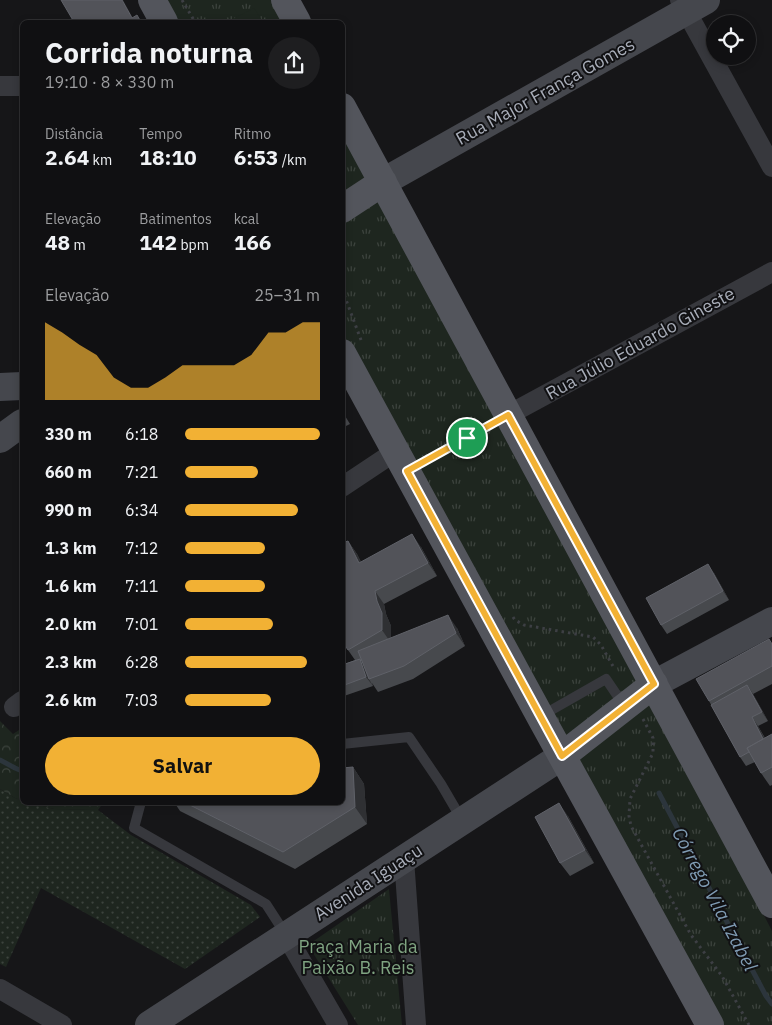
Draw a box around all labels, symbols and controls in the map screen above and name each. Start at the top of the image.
map controls [706,15,756,65]
button: locate [706,15,756,65]
street label: Rua Major França Gomes [451,32,639,150]
text: Corrida noturna [45,34,253,71]
button: share [268,37,320,89]
text: 19:10 · 8 × 330 m [45,72,174,92]
text: Distância [45,125,103,143]
text: Tempo [139,125,182,143]
text: Ritmo [234,125,271,143]
text: 2.64 [45,143,89,171]
text: 18:10 [139,143,197,171]
text: 6:53 [234,143,278,171]
text: km [89,151,112,169]
text: /km [278,151,307,169]
text: Elevação [45,210,101,228]
text: Batimentos [139,210,212,228]
text: kcal [234,210,259,228]
text: 48 [45,228,70,256]
text: 142 [139,228,177,256]
text: 166 [234,228,271,256]
text: m [70,236,86,254]
text: bpm [177,236,209,254]
street label: Rua Júlio Eduardo Gineste [542,281,739,405]
text: Elevação [45,285,109,305]
text: 25–31 m [254,285,320,305]
pin [446,417,488,459]
text: 330 m [45,424,92,444]
text: 6:18 [125,424,158,444]
icon: arrive [453,424,481,452]
text: 660 m [45,462,92,482]
text: 7:21 [125,462,158,482]
text: 990 m [45,500,92,520]
text: 6:34 [125,500,158,520]
text: 1.3 km [45,538,96,558]
text: 7:12 [125,538,158,558]
text: 1.6 km [45,576,96,596]
text: 7:11 [125,576,158,596]
text: 2.0 km [45,614,96,634]
text: 7:01 [125,614,158,634]
text: 2.3 km [45,652,96,672]
text: 6:28 [125,652,158,672]
text: 2.6 km [45,690,96,710]
text: 7:03 [125,690,158,710]
button: Salvar [45,737,320,795]
water label: Córrego Vila Izabel [667,823,763,975]
street label: Avenida Iguaçu [310,838,426,926]
park label: Praça Maria da Paixão B. Reis [298,935,418,979]

